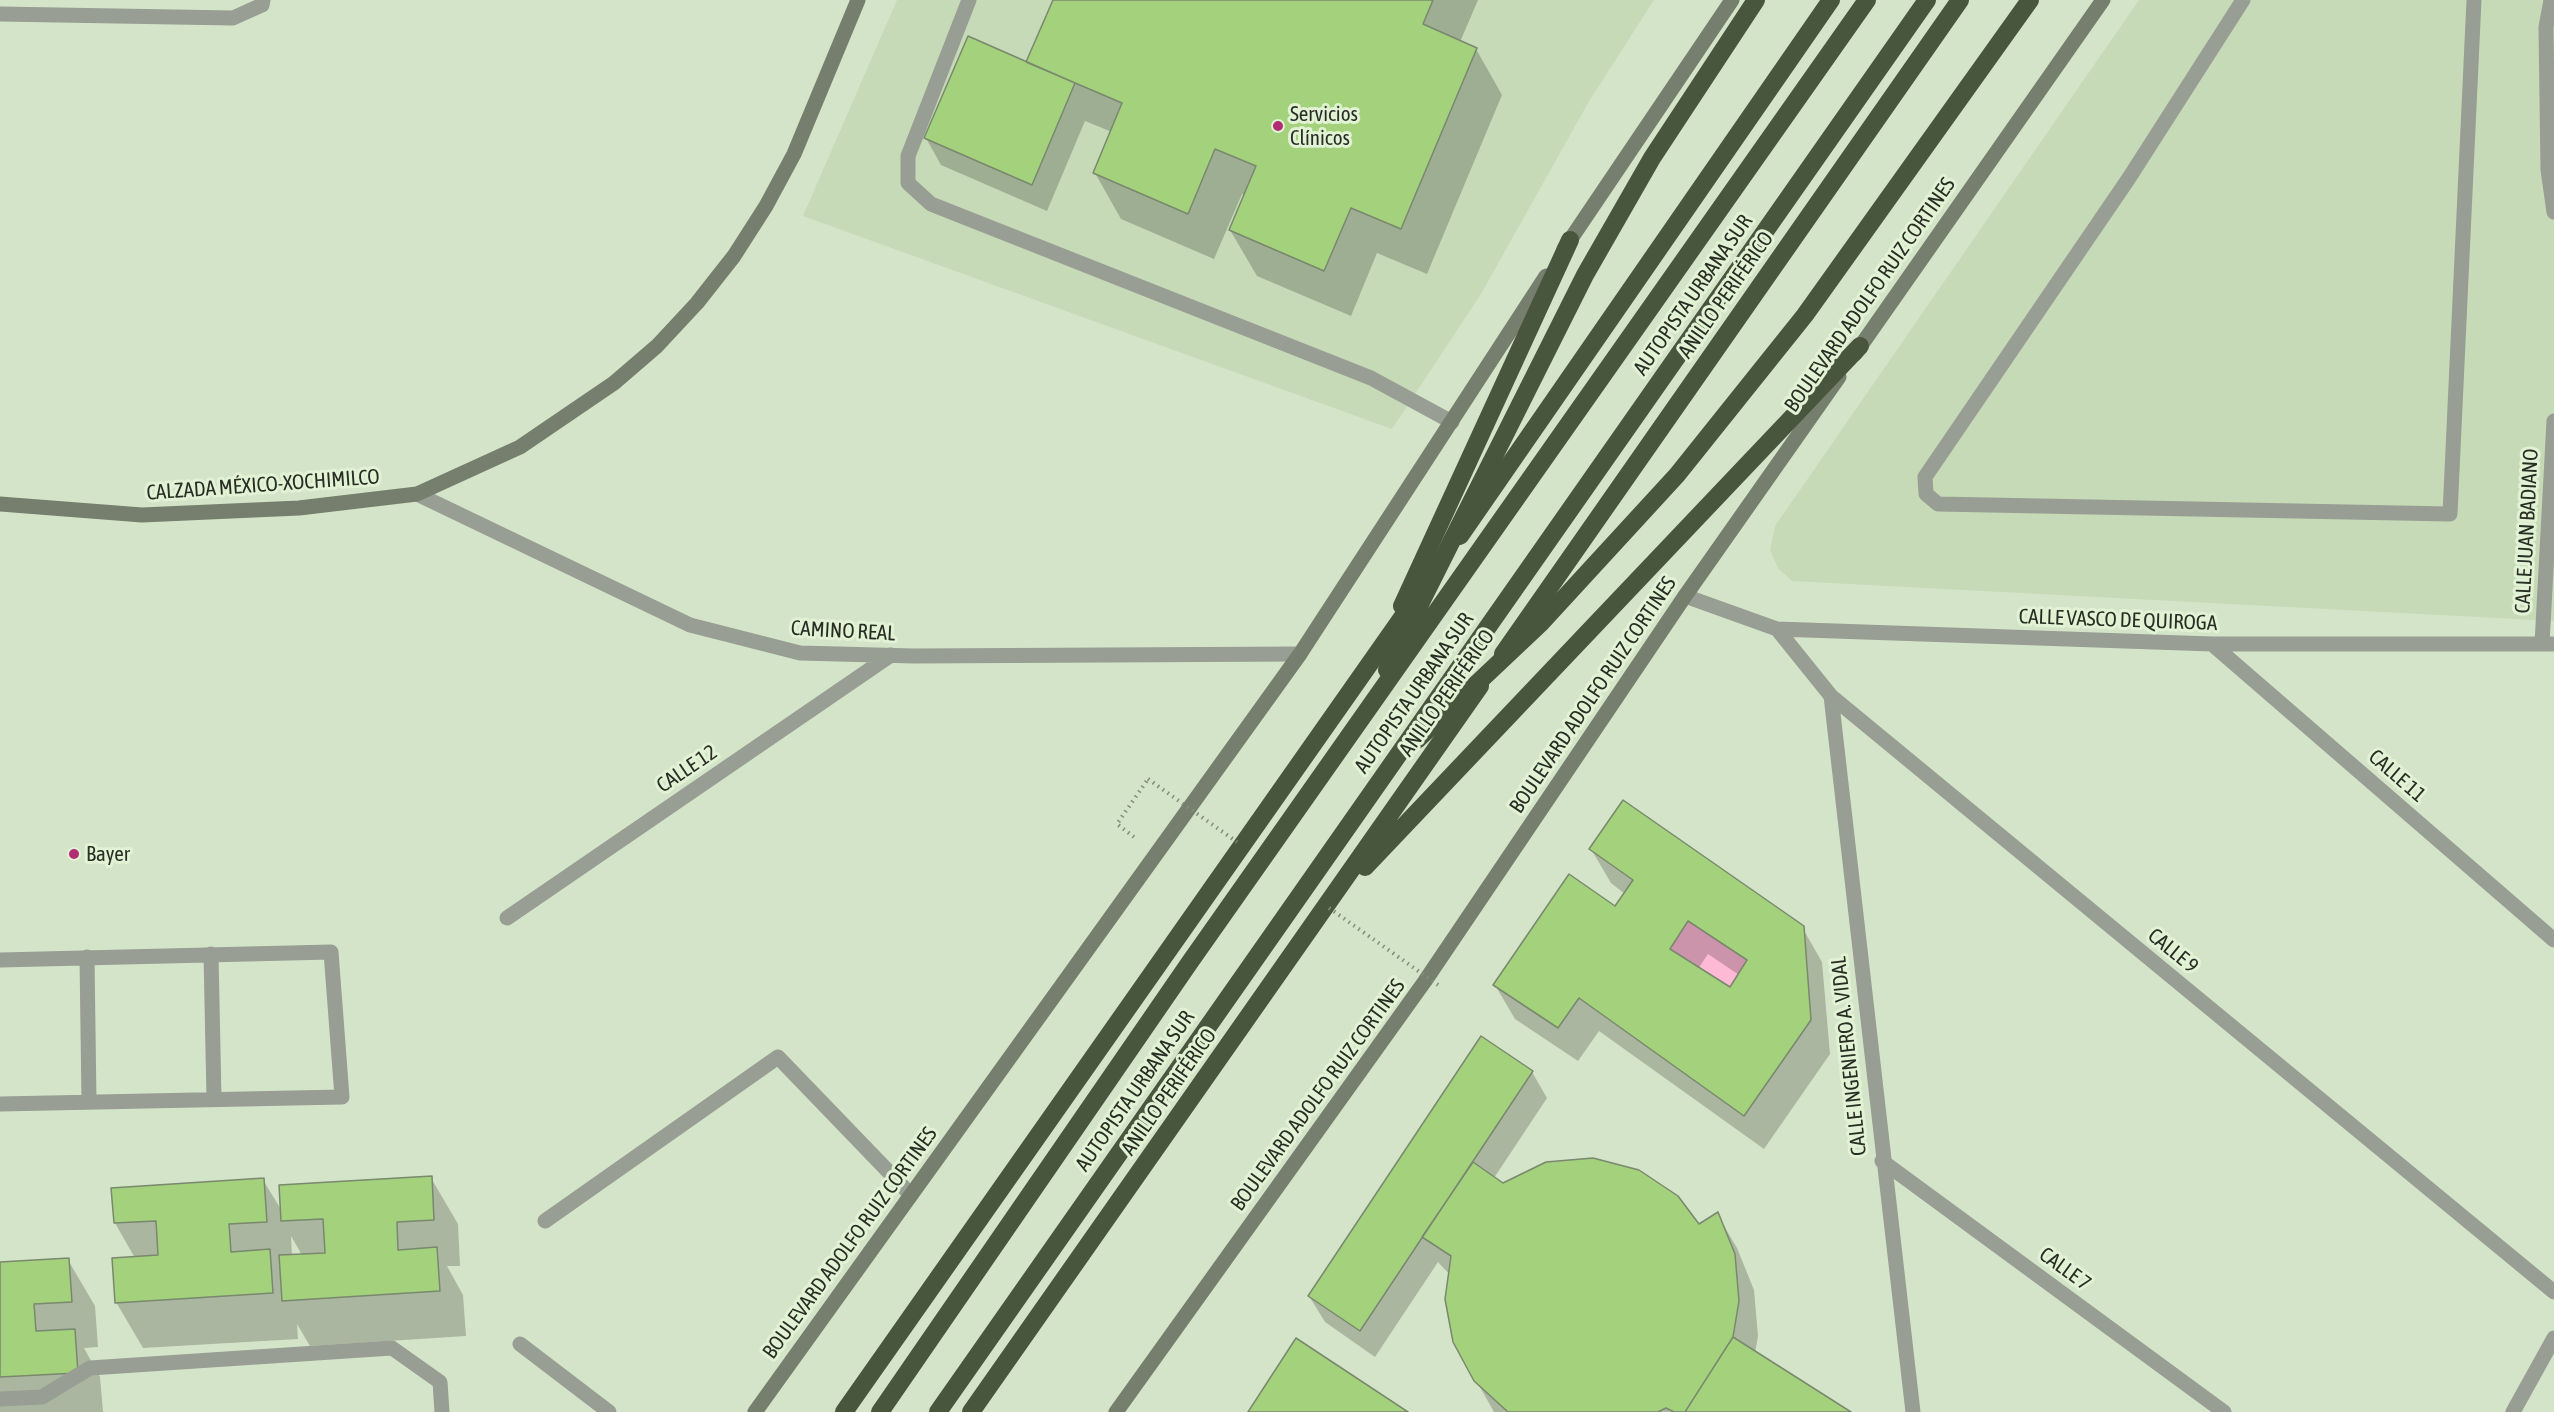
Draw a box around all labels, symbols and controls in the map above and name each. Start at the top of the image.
place label: Servicios Clínicos [1290,101,1358,151]
marker: Servicios Clínicos [1271,119,1285,133]
street label: BOULEVARD ADOLFO RUIZ CORTINES [1779,173,1961,417]
street label: AUTOPISTA URBANA SUR [1628,210,1758,380]
street label: ANILLO PERIFÉRICO [1673,227,1779,363]
street label: CALLE JUAN BADIANO [2510,448,2544,614]
street label: CALZADA MÉXICO-XOCHIMILCO [146,464,380,506]
street label: BOULEVARD ADOLFO RUIZ CORTINES [1504,572,1682,818]
street label: CALLE VASCO DE QUIROGA [2018,604,2218,636]
street label: AUTOPISTA URBANA SUR [1349,608,1479,778]
street label: CAMINO REAL [790,616,896,646]
street label: ANILLO PERIFÉRICO [1394,625,1500,761]
street label: CALLE 12 [652,740,722,798]
street label: CALLE 11 [2363,744,2431,808]
place label: Bayer [86,841,130,867]
marker: Bayer [67,847,81,861]
street label: CALLE 9 [2143,923,2203,979]
street label: CALLE INGENIERO A. VIDAL [1826,955,1872,1157]
street label: BOULEVARD ADOLFO RUIZ CORTINES [1225,974,1411,1216]
street label: AUTOPISTA URBANA SUR [1070,1006,1200,1176]
street label: ANILLO PERIFÉRICO [1116,1024,1222,1160]
street label: BOULEVARD ADOLFO RUIZ CORTINES [757,1122,943,1364]
street label: CALLE 7 [2034,1242,2096,1296]

